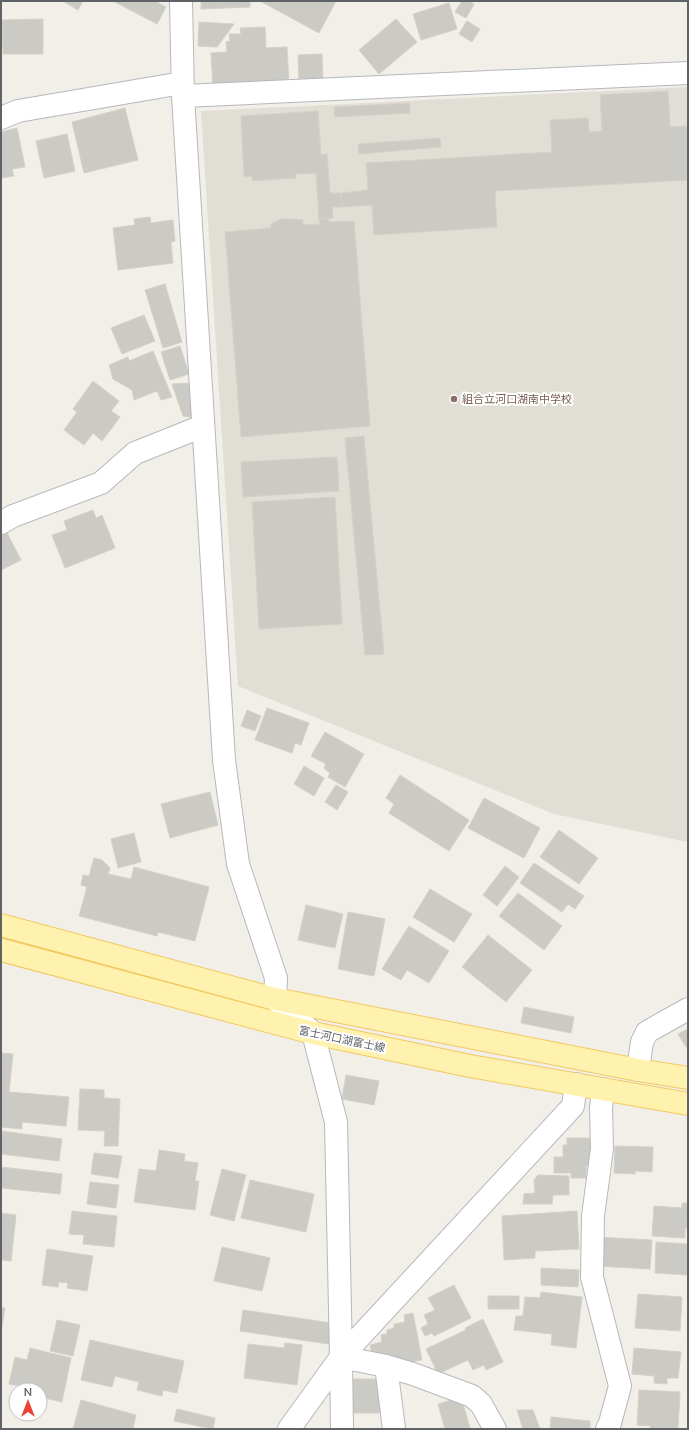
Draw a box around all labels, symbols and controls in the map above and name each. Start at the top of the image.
place label: 組合立河口湖南中学校 [462,392,572,406]
marker: 組合立河口湖南中学校 [449,394,459,404]
street label: 富士河口湖富士線 [298,1023,386,1055]
north arrow [8,1382,48,1422]
text: N [24,1385,32,1399]

